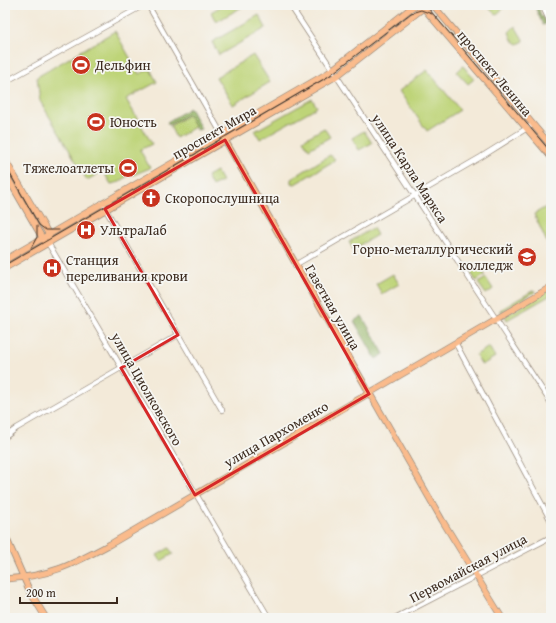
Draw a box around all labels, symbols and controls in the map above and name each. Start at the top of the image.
street label: проспект Ленина [453,26,537,121]
sports icon: Дельфин [70,54,92,76]
place label: Дельфин [94,55,151,75]
street label: проспект Мира [168,100,260,164]
street label: улица Карла Маркса [367,109,453,227]
sports icon: Юность [85,111,107,133]
place label: Юность [110,112,157,132]
sports icon: Тяжелоатлеты [117,157,139,179]
place label: Тяжелоатлеты [23,158,114,178]
church icon: Скоропослушница [140,187,162,209]
place label: Скоропослушница [165,188,280,208]
hospital icon: УльтраЛаб [75,219,97,241]
place label: УльтраЛаб [100,220,167,240]
place label: Горно-металлургический колледж [353,239,514,275]
school or university icon: Горно-металлургический колледж [516,246,538,268]
place label: Станция переливания крови [66,250,188,286]
hospital icon: Станция переливания крови [41,257,63,279]
street label: Газетная улица [300,261,366,354]
street label: улица Циолковского [106,328,188,449]
street label: улица Пархоменко [219,396,332,473]
street label: Первомайская улица [406,528,530,607]
scale bar [20,579,117,605]
text: 200 m [26,584,56,601]

